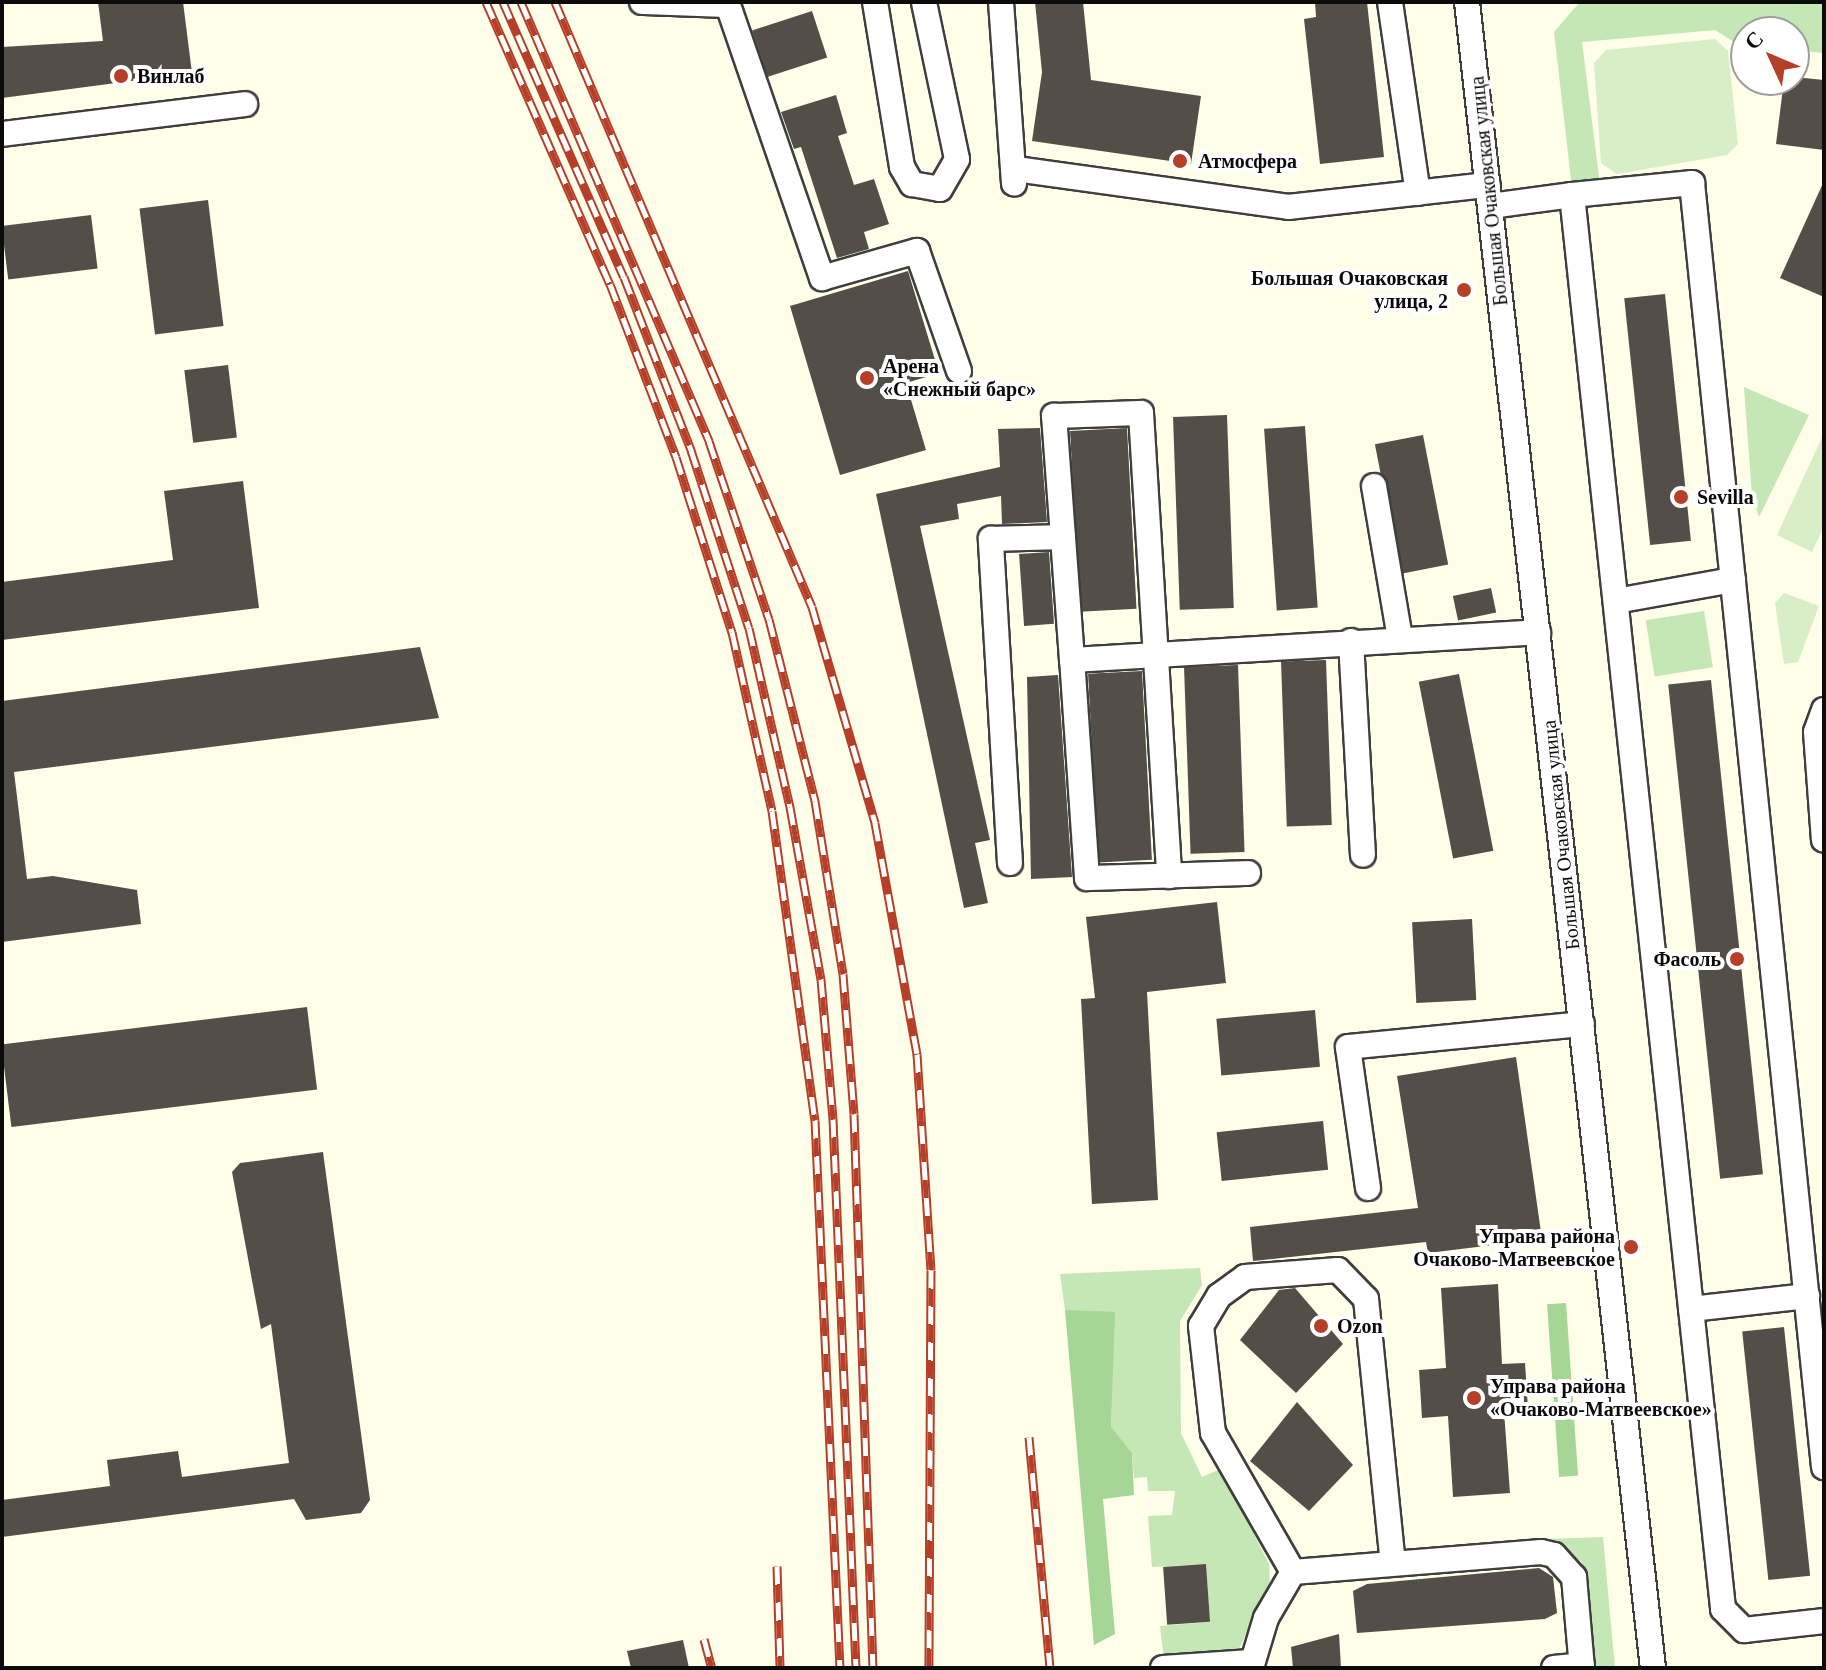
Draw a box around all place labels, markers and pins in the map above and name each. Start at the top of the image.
place label: Винлаб [137,64,205,88]
marker: Винлаб [112,67,130,85]
place label: Атмосфера [1198,149,1297,173]
marker: Атмосфера [1169,150,1191,172]
place label: Большая Очаковская улица, 2 [1251,266,1448,313]
marker: Большая Очаковская улица, 2 [1455,281,1473,299]
place label: Арена «Снежный барс» [883,354,1036,401]
marker: Арена «Снежный барс» [858,369,876,387]
place label: Sevilla [1697,485,1754,509]
marker: Sevilla [1672,488,1690,506]
place label: Фасоль [1653,947,1721,971]
marker: Фасоль [1728,950,1746,968]
place label: Управа района Очаково-Матвеевское [1413,1224,1615,1271]
marker: Управа района Очаково-Матвеевское [1622,1238,1640,1256]
place label: Ozon [1337,1314,1383,1338]
marker: Ozon [1312,1317,1330,1335]
place label: Управа района «Очаково-Матвеевское» [1490,1374,1712,1421]
marker: Управа района «Очаково-Матвеевское» [1465,1389,1483,1407]

